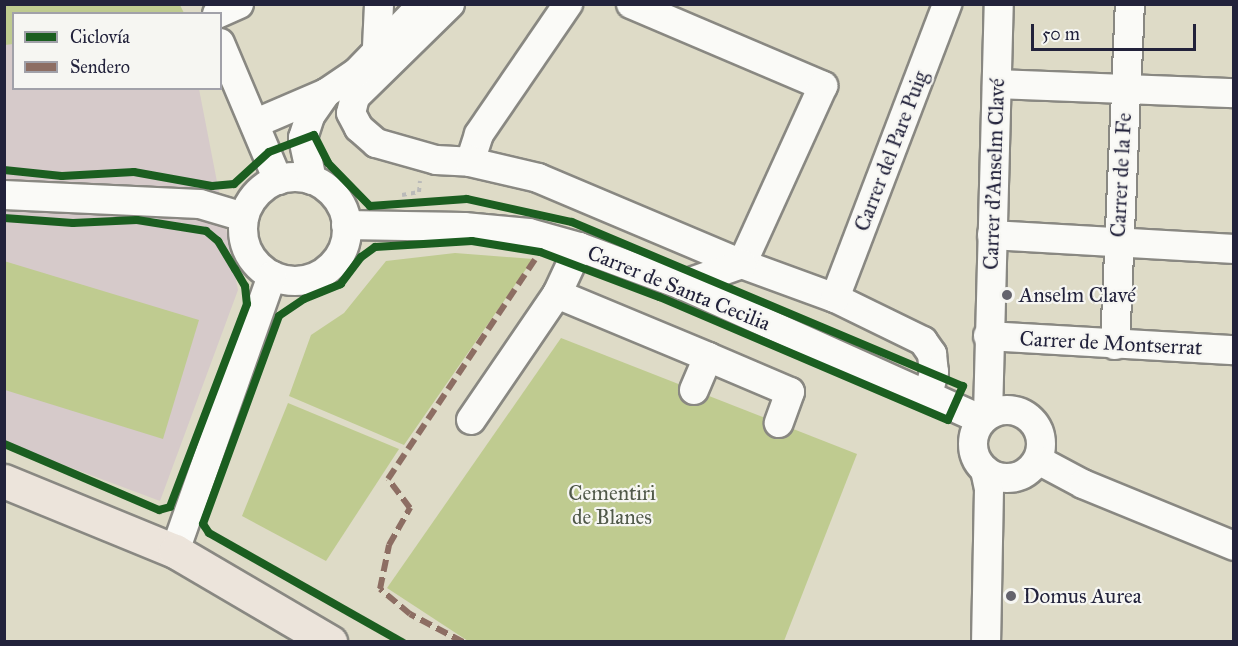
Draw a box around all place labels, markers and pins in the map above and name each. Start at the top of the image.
place label: Anselm Clavé [1019,282,1136,308]
marker: Anselm Clavé [1000,288,1014,302]
place label: Domus Aurea [1023,583,1142,609]
marker: Domus Aurea [1004,589,1018,603]

